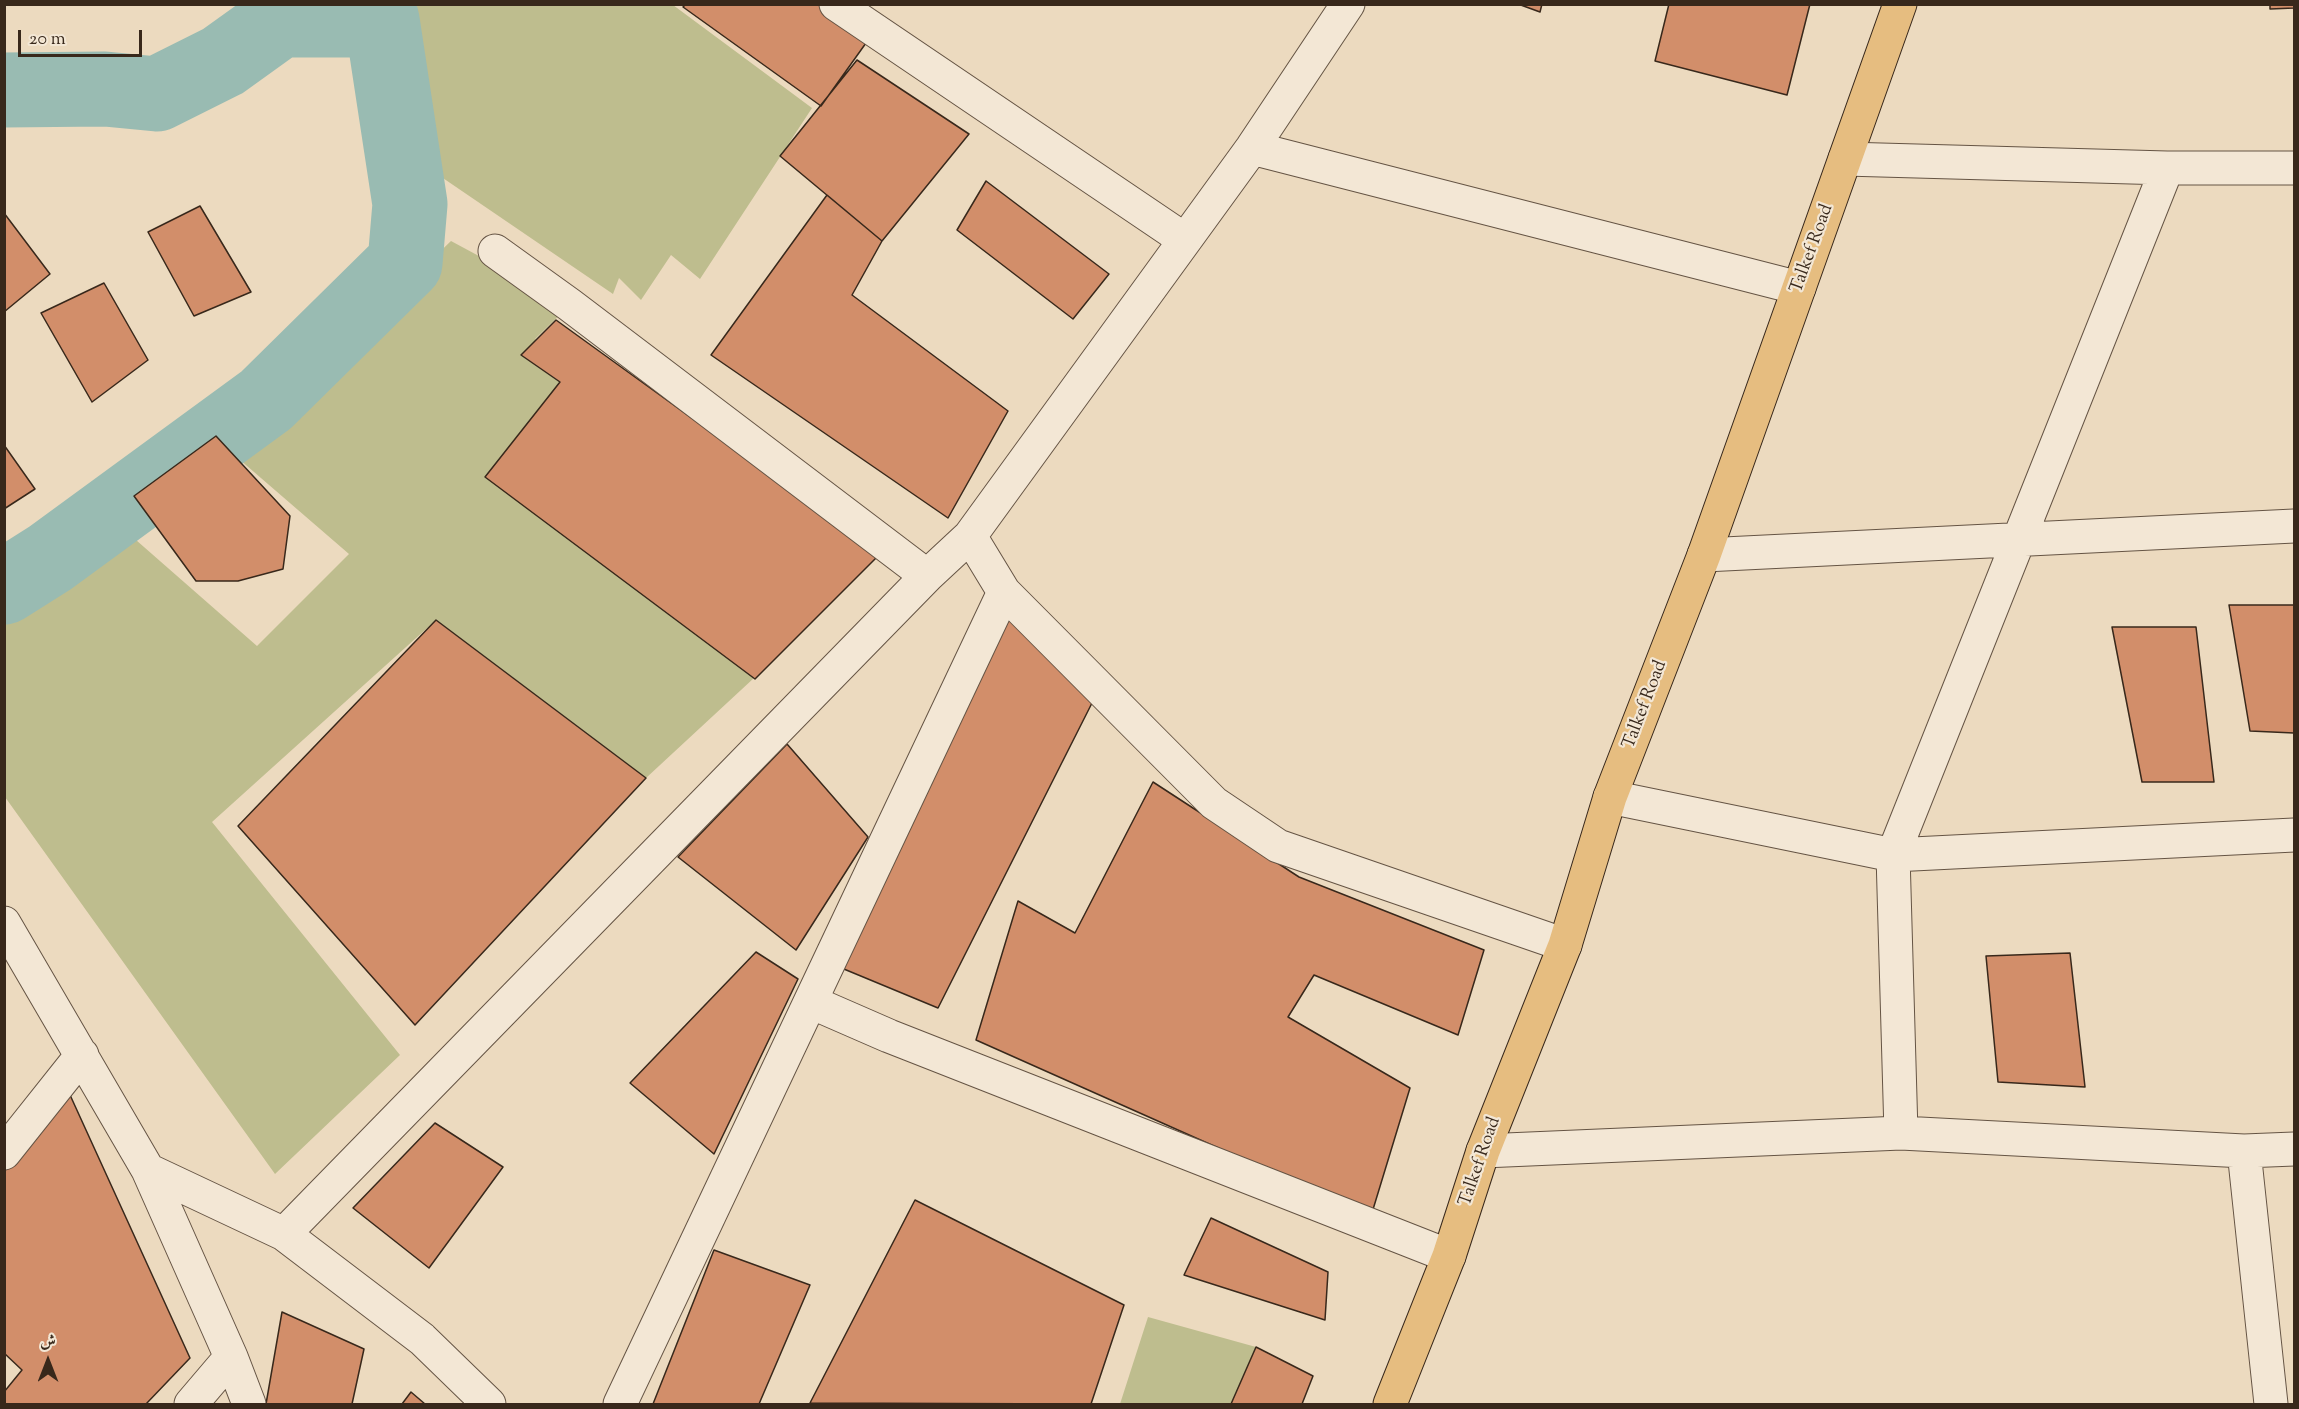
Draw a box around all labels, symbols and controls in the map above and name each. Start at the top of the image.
scale bar [21,18,146,56]
text: 20 m [29,27,66,53]
street label: Talkef Road [1787,202,1839,296]
street label: Talkef Road [1619,658,1673,752]
street label: Talkef Road [1456,1115,1506,1209]
north arrow [18,1331,78,1391]
text: ش [40,1331,56,1354]

